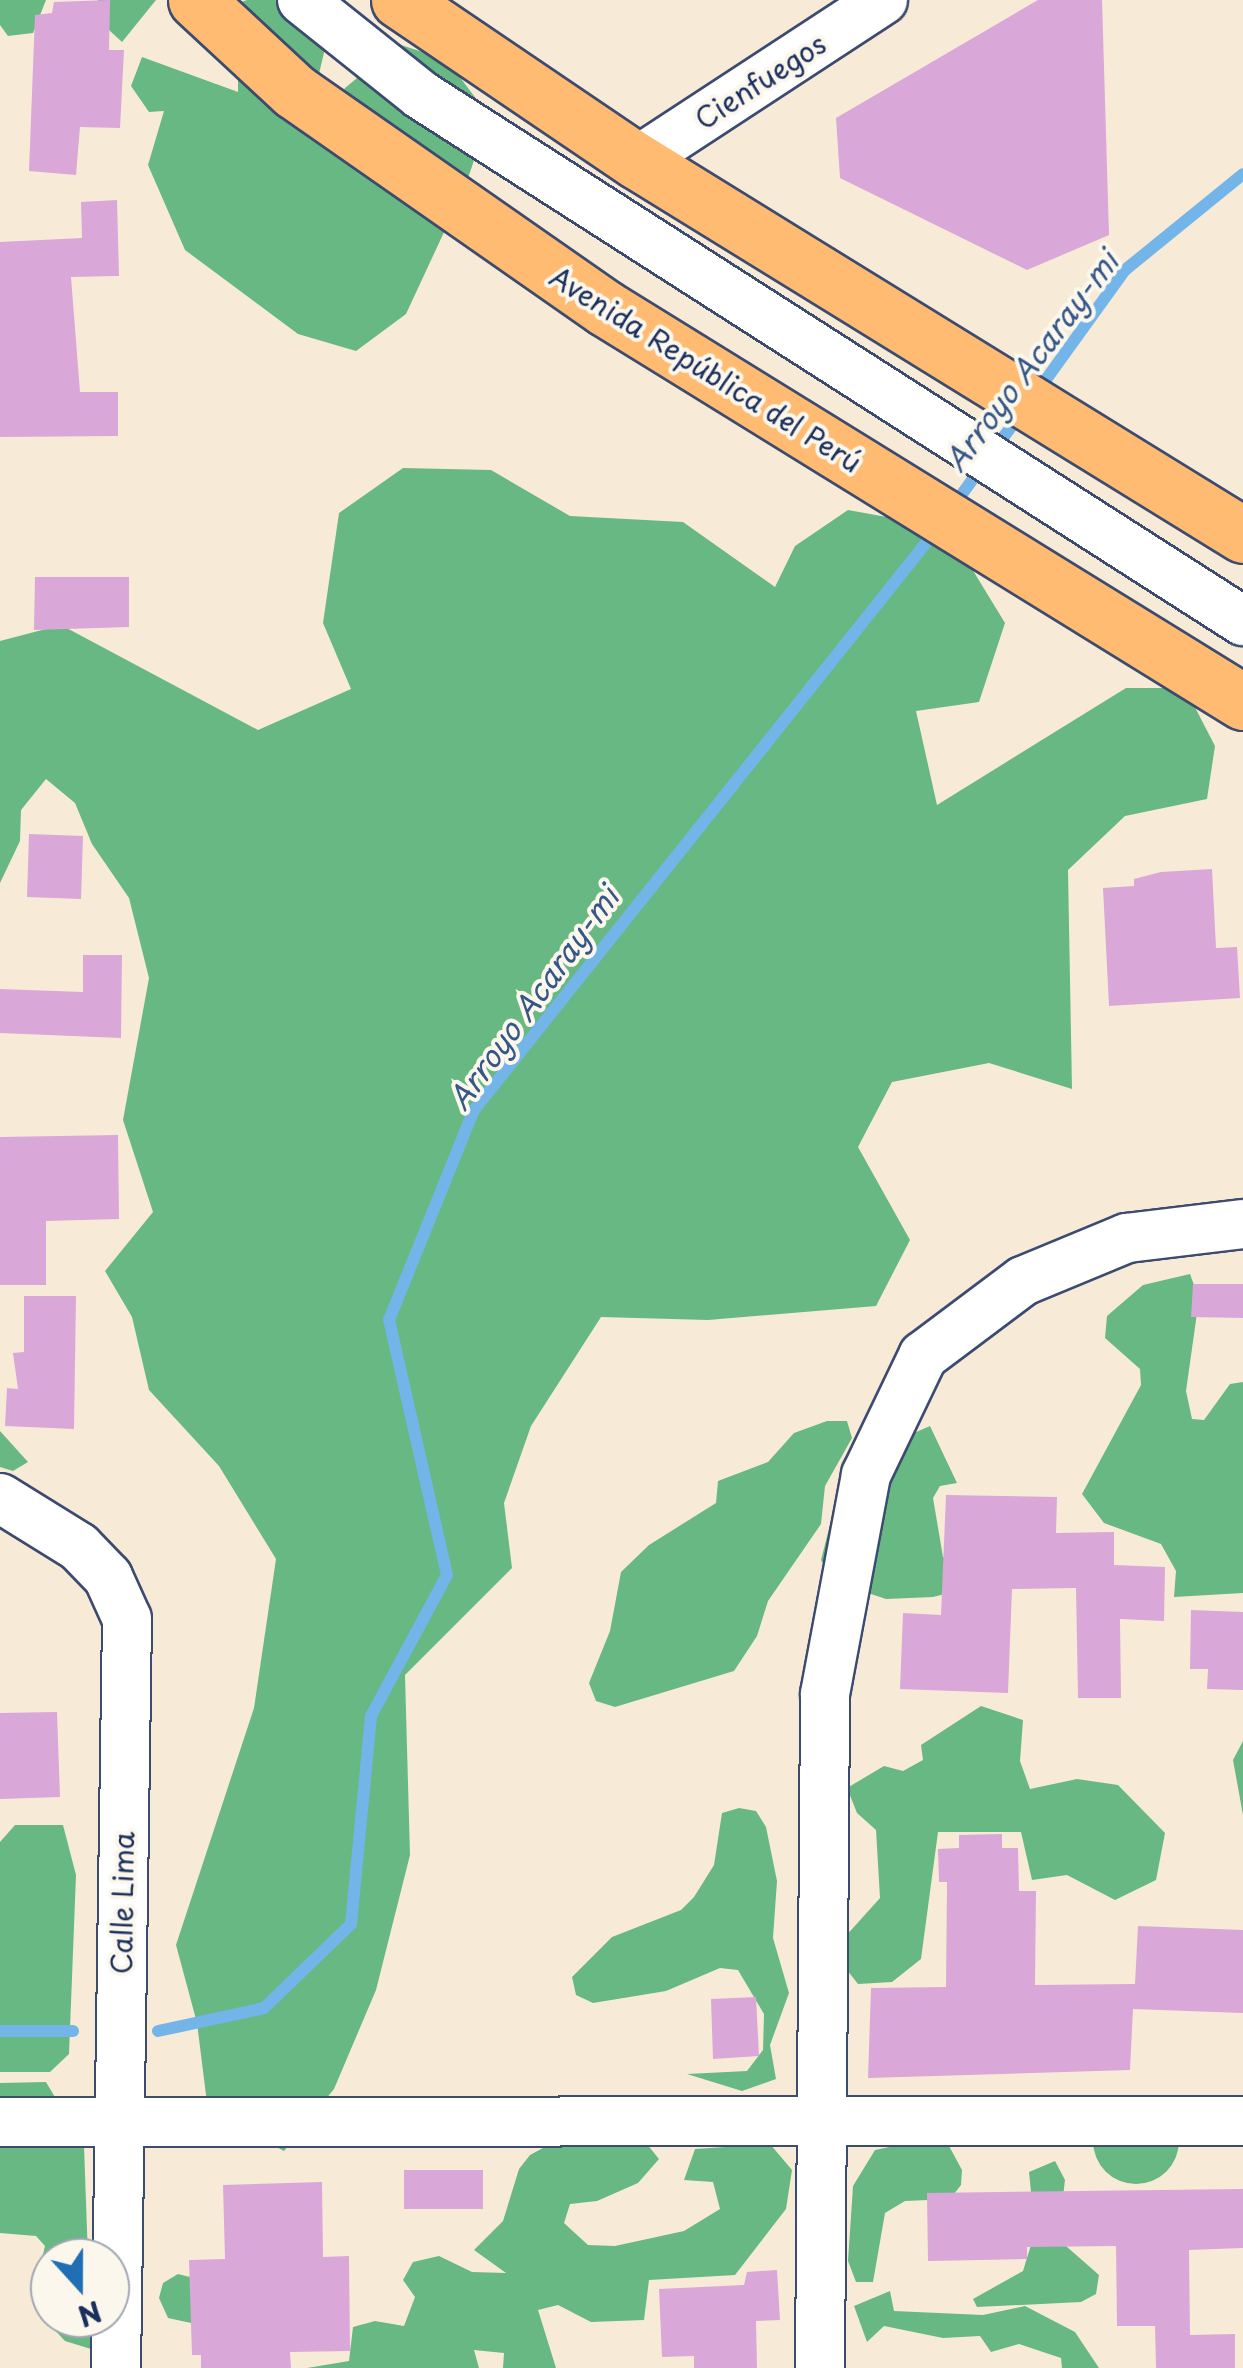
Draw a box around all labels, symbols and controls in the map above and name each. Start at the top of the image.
street label: Cienfuegos [688,26,832,136]
water label: Arroyo Acaray-mi [936,243,1126,479]
street label: Avenida República del Perú [543,258,869,480]
water label: Arroyo Acaray-mi [440,879,626,1117]
street label: Calle Lima [104,1831,140,1975]
north arrow [30,2238,130,2338]
text: N [72,2291,108,2339]

